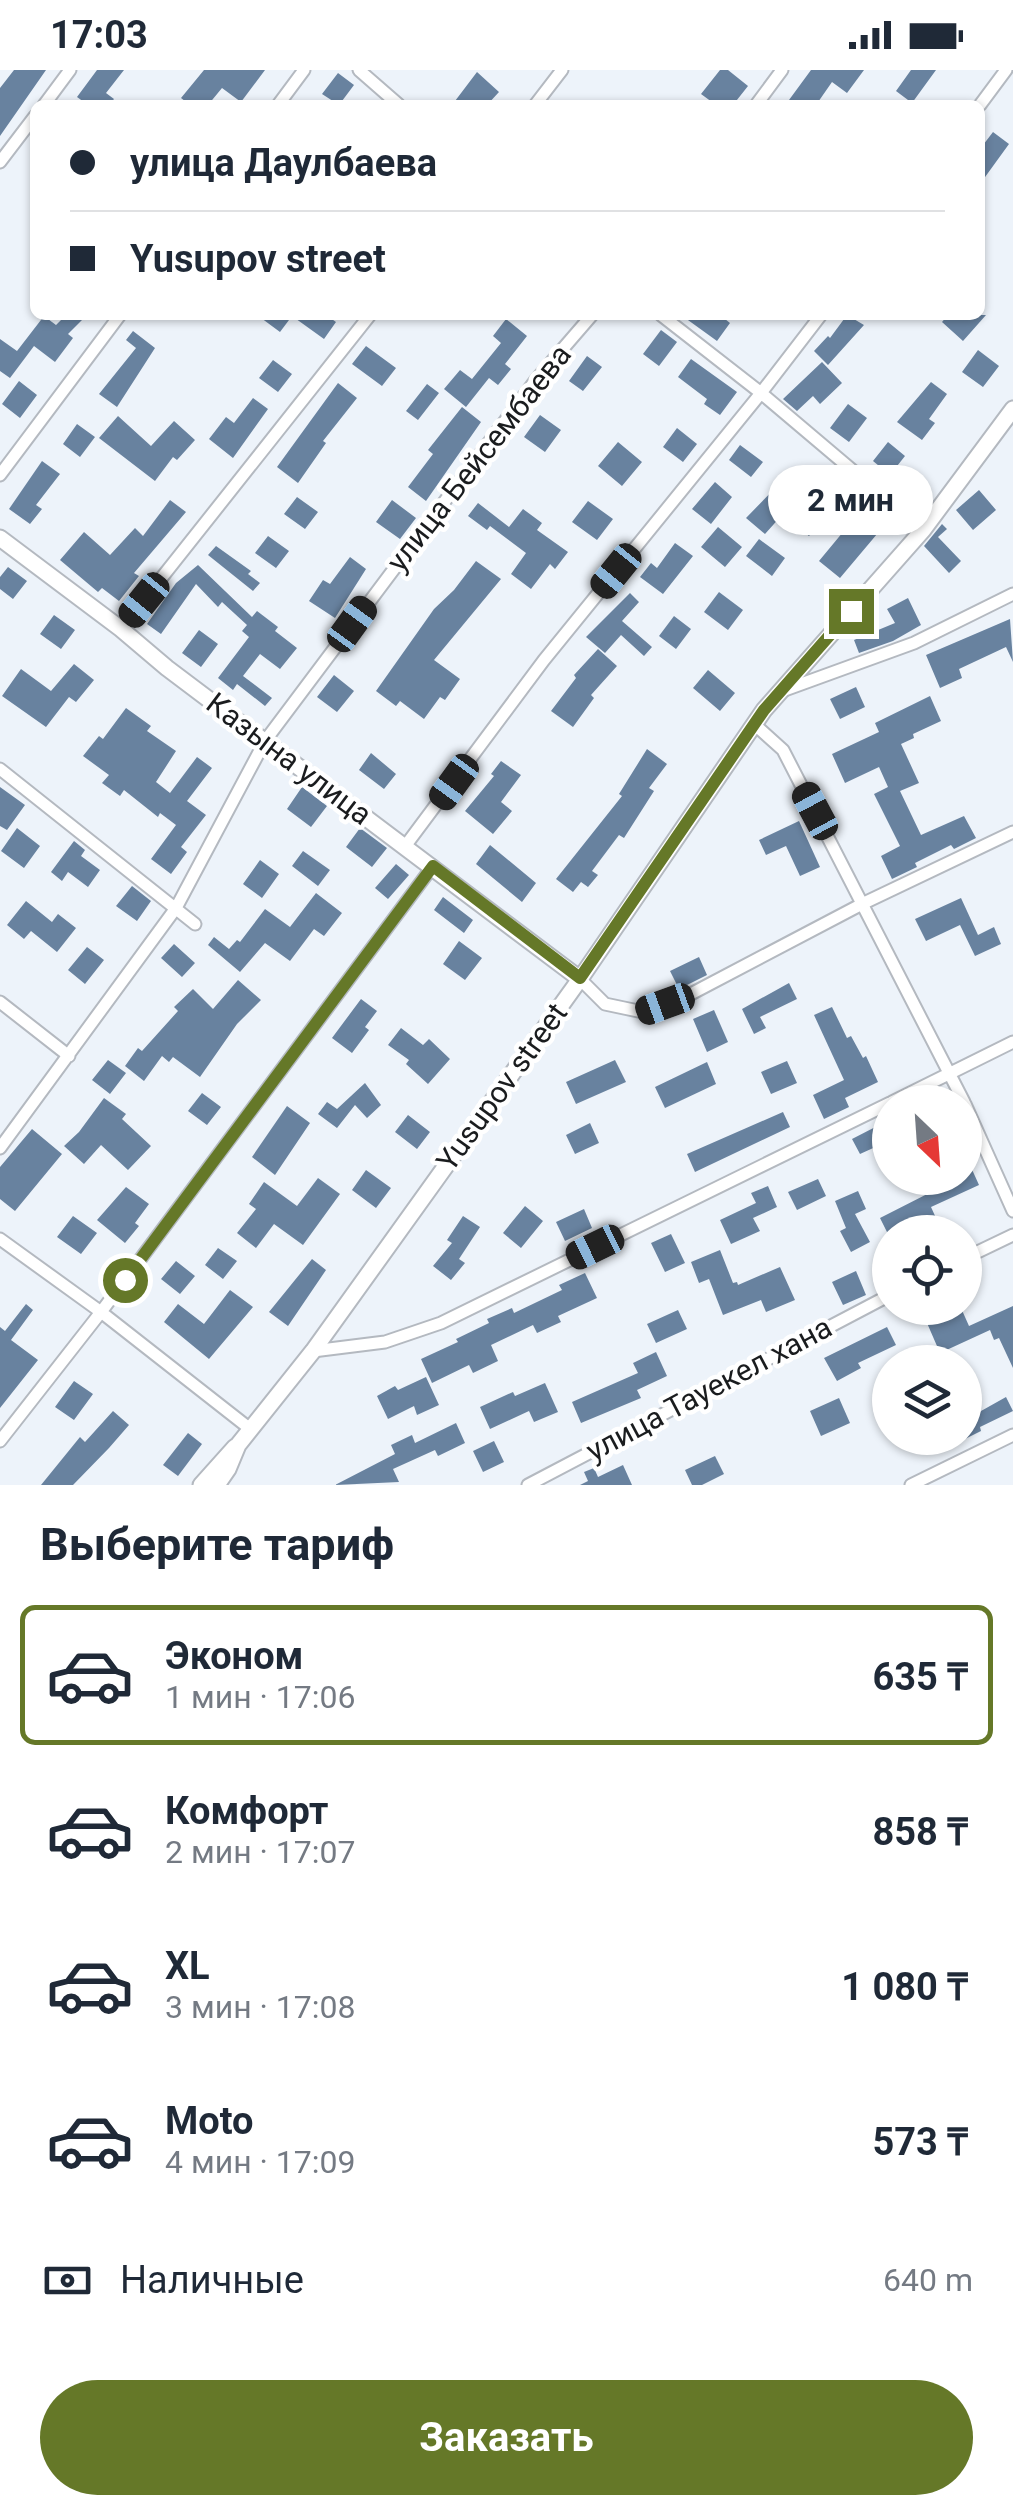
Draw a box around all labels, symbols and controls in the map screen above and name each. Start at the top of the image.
text: 17:03 [50,13,148,57]
text: улица Даулбаева [130,141,437,185]
text: Yusupov street [130,237,386,281]
street label: улица Бейсембаева [379,337,578,578]
callout: 2 мин [768,466,934,536]
text: 2 мин [807,481,894,519]
car [585,538,647,604]
car [113,567,175,633]
route end [829,589,874,634]
car [322,591,382,657]
street label: Казына улица [200,685,379,832]
car [424,749,484,815]
car [788,777,842,845]
car [632,980,698,1028]
street label: Yusupov street [429,996,574,1177]
north arrow [872,1085,982,1195]
map controls [872,1085,982,1455]
button: locate [872,1215,982,1325]
car [561,1220,629,1274]
route start [103,1258,148,1303]
street label: улица Тауекел хана [580,1309,837,1468]
button: layers [872,1345,982,1455]
text: Выберите тариф [40,1518,394,1571]
icon: car [45,1630,135,1720]
text: Эконом [165,1634,303,1678]
text: 635 ₸ [872,1655,968,1699]
text: 1 мин · 17:06 [165,1678,356,1716]
icon: car [45,1785,135,1875]
text: Комфорт [165,1789,328,1833]
text: 858 ₸ [872,1810,968,1854]
text: 2 мин · 17:07 [165,1833,356,1871]
icon: car [45,1940,135,2030]
text: XL [165,1944,210,1988]
text: 1 080 ₸ [841,1965,968,2009]
text: 3 мин · 17:08 [165,1988,356,2026]
icon: car [45,2095,135,2185]
text: Moto [165,2099,254,2143]
text: 573 ₸ [872,2120,968,2164]
text: 4 мин · 17:09 [165,2143,356,2181]
icon: cash [40,2253,95,2308]
text: Наличные [120,2258,304,2302]
text: 640 m [883,2261,973,2299]
button: Заказать [40,2380,973,2495]

